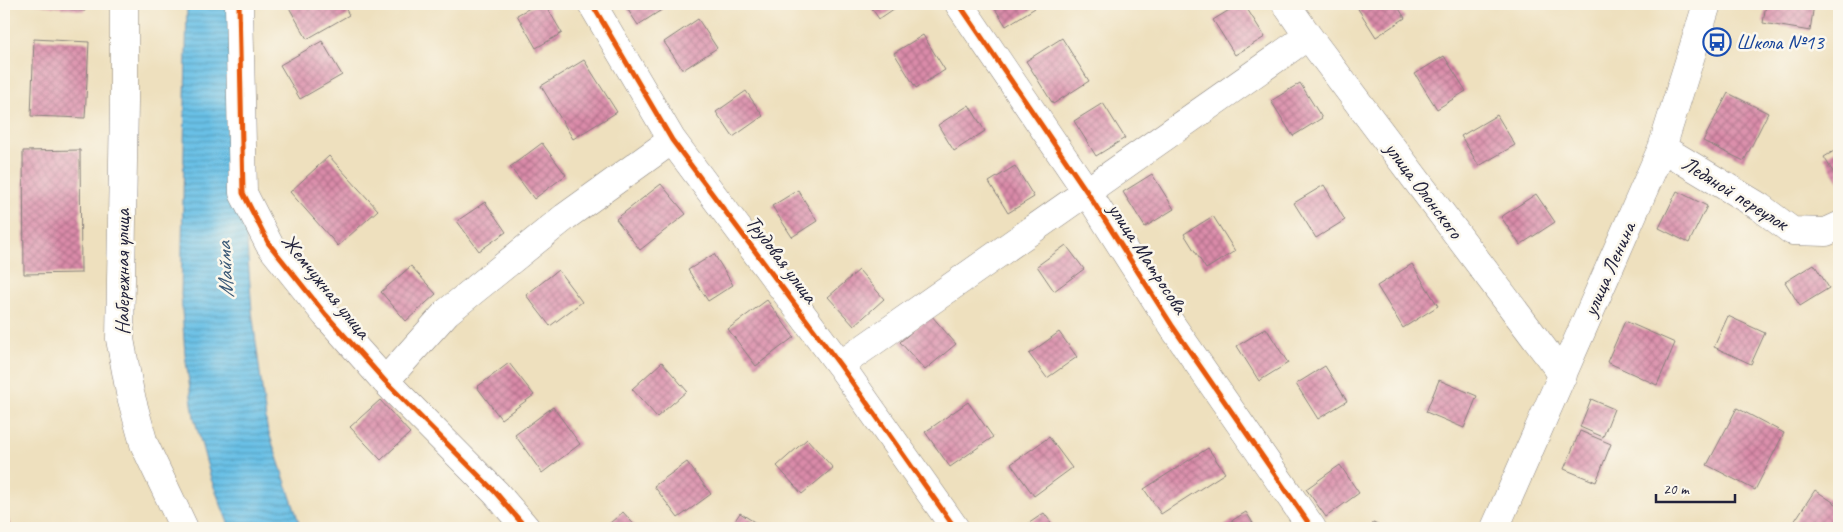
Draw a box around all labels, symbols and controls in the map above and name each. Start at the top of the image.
bus stop icon: Школа №13 [1702,27,1732,57]
place label: Школа №13 [1736,29,1825,55]
street label: улица Олонского [1378,135,1470,245]
street label: Ледяной переулок [1677,150,1795,237]
street label: улица Матросова [1101,196,1195,320]
street label: Набережная улица [109,207,135,335]
street label: Трудовая улица [740,210,825,310]
street label: улица Ленина [1576,216,1642,322]
street label: Жемчужная улица [276,228,377,345]
water label: Майма [209,239,240,299]
scale bar [1656,472,1734,504]
text: 20 m [1663,480,1690,499]

